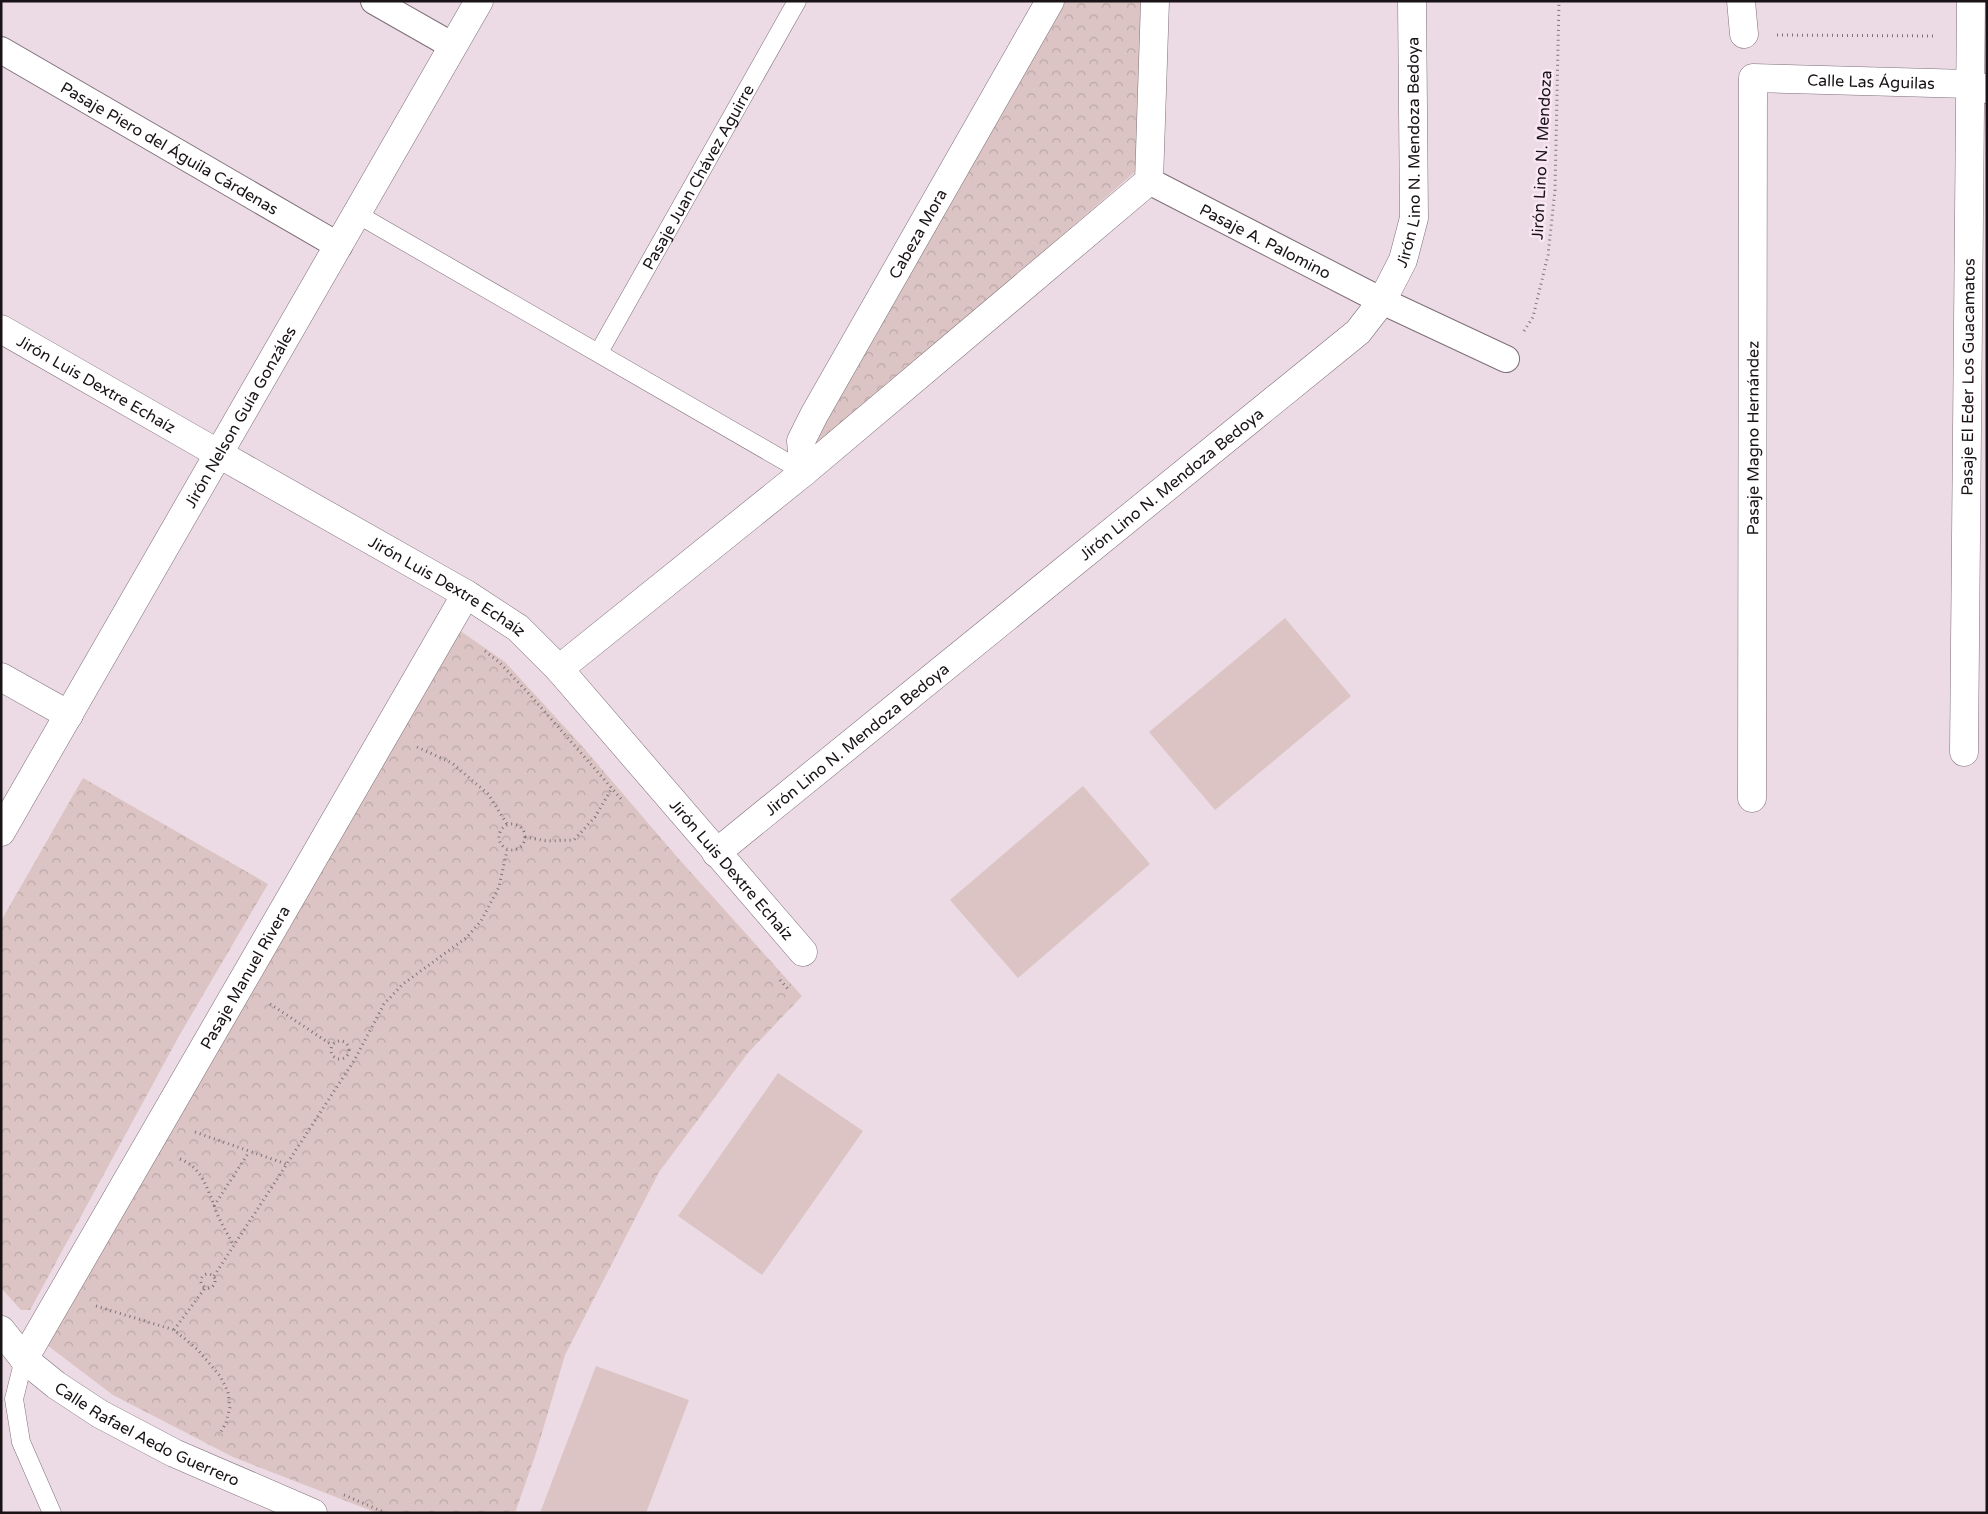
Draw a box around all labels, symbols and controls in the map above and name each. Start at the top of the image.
street label: Jirón Lino N. Mendoza Bedoya [1392,37,1425,271]
street label: Jirón Lino N. Mendoza [1528,70,1556,240]
street label: Calle Las Águilas [1807,71,1935,94]
street label: Pasaje Piero del Águila Cárdenas [57,78,282,220]
street label: Pasaje Juan Chávez Aguirre [638,81,759,274]
street label: Cabeza Mora [885,185,952,283]
street label: Pasaje A. Palomino [1196,200,1334,284]
street label: Pasaje El Eder Los Guacamatos [1957,258,1980,496]
street label: Jirón Nelson Guía Gonzáles [181,323,301,512]
street label: Jirón Luis Dextre Echaíz [13,331,179,438]
street label: Pasaje Magno Hernández [1743,341,1764,535]
street label: Jirón Lino N. Mendoza Bedoya [1076,404,1268,565]
street label: Jirón Luis Dextre Echaíz [365,532,530,641]
street label: Jirón Lino N. Mendoza Bedoya [761,659,953,820]
street label: Jirón Luis Dextre Echaíz [665,796,797,945]
street label: Pasaje Manuel Rivera [196,902,295,1053]
street label: Calle Rafael Aedo Guerrero [51,1378,242,1491]

